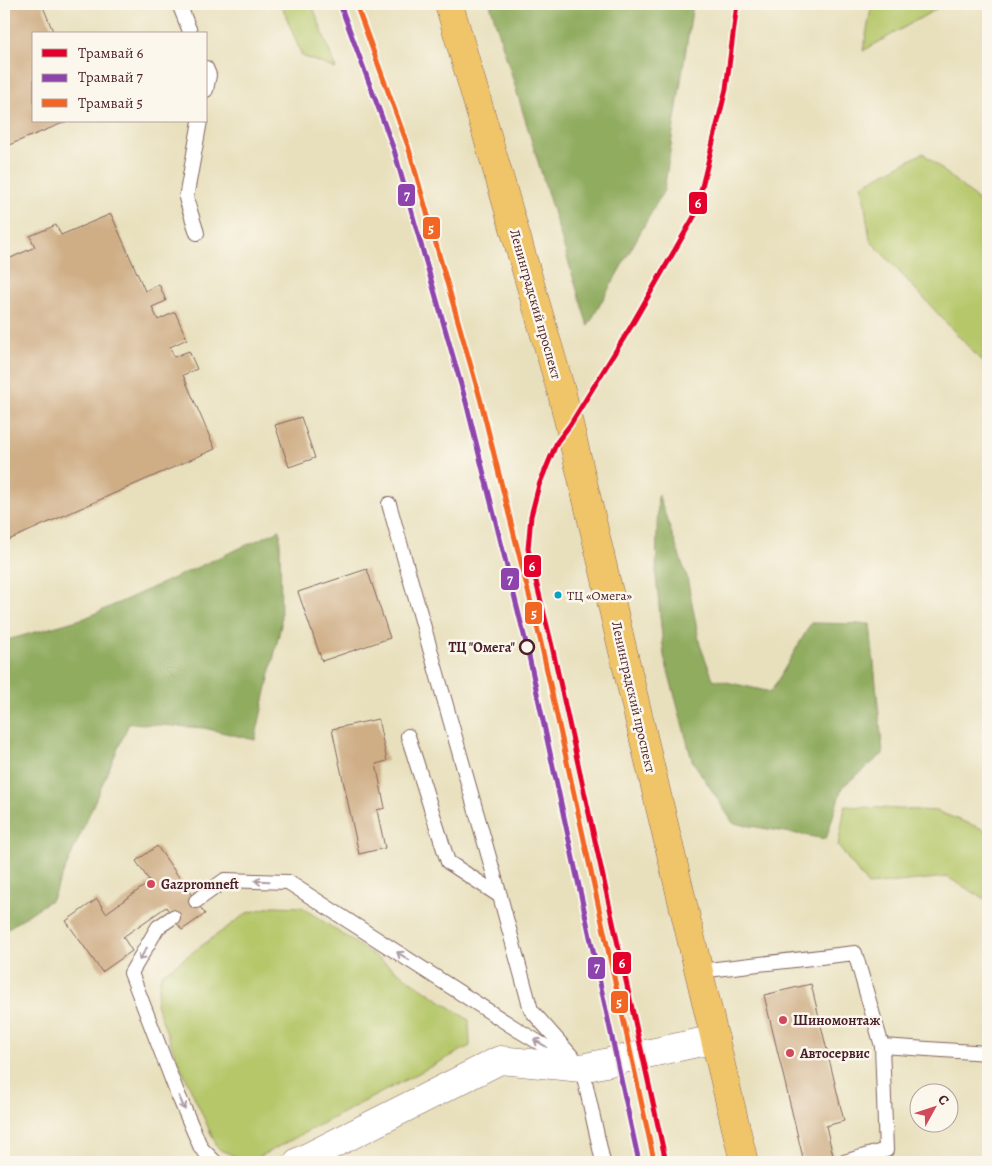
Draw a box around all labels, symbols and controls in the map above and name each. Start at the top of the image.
legend [32,32,208,122]
text: Трамвай 6 [78,43,143,63]
text: Трамвай 7 [78,67,143,87]
text: Трамвай 5 [78,93,143,113]
line badge: 7 [397,183,416,207]
text: 7 [404,186,410,205]
line badge: 6 [688,191,708,215]
text: 6 [695,194,702,213]
line badge: 5 [422,216,441,240]
text: 5 [428,219,434,238]
street label: Ленинградский проспект [505,227,566,381]
line badge: 6 [523,554,542,578]
text: 6 [529,557,536,576]
line badge: 7 [500,567,520,591]
text: 7 [507,570,513,589]
place label: ТЦ «Омега» [567,587,633,604]
marker: ТЦ «Омега» [553,590,563,600]
line badge: 5 [524,601,543,625]
text: 5 [531,604,537,623]
street label: Ленинградский проспект [607,619,660,775]
place label: ТЦ "Омега" [448,638,516,657]
marker: ТЦ "Омега" [519,639,535,655]
place label: Gazpromneft [161,875,239,894]
one-way arrow [254,877,270,886]
marker: Gazpromneft [145,878,157,890]
one-way arrow [138,946,148,961]
one-way arrow [396,951,410,961]
line badge: 6 [612,951,632,975]
text: 6 [619,954,626,973]
line badge: 7 [587,956,606,980]
text: 7 [594,958,600,977]
line badge: 5 [610,990,629,1014]
text: 5 [616,993,622,1012]
place label: Шиномонтаж [793,1011,880,1030]
marker: Шиномонтаж [777,1014,789,1026]
one-way arrow [533,1038,547,1048]
place label: Автосервис [799,1044,870,1063]
marker: Автосервис [784,1047,796,1059]
north arrow [910,1084,960,1134]
text: С [934,1091,954,1110]
one-way arrow [178,1095,187,1110]

